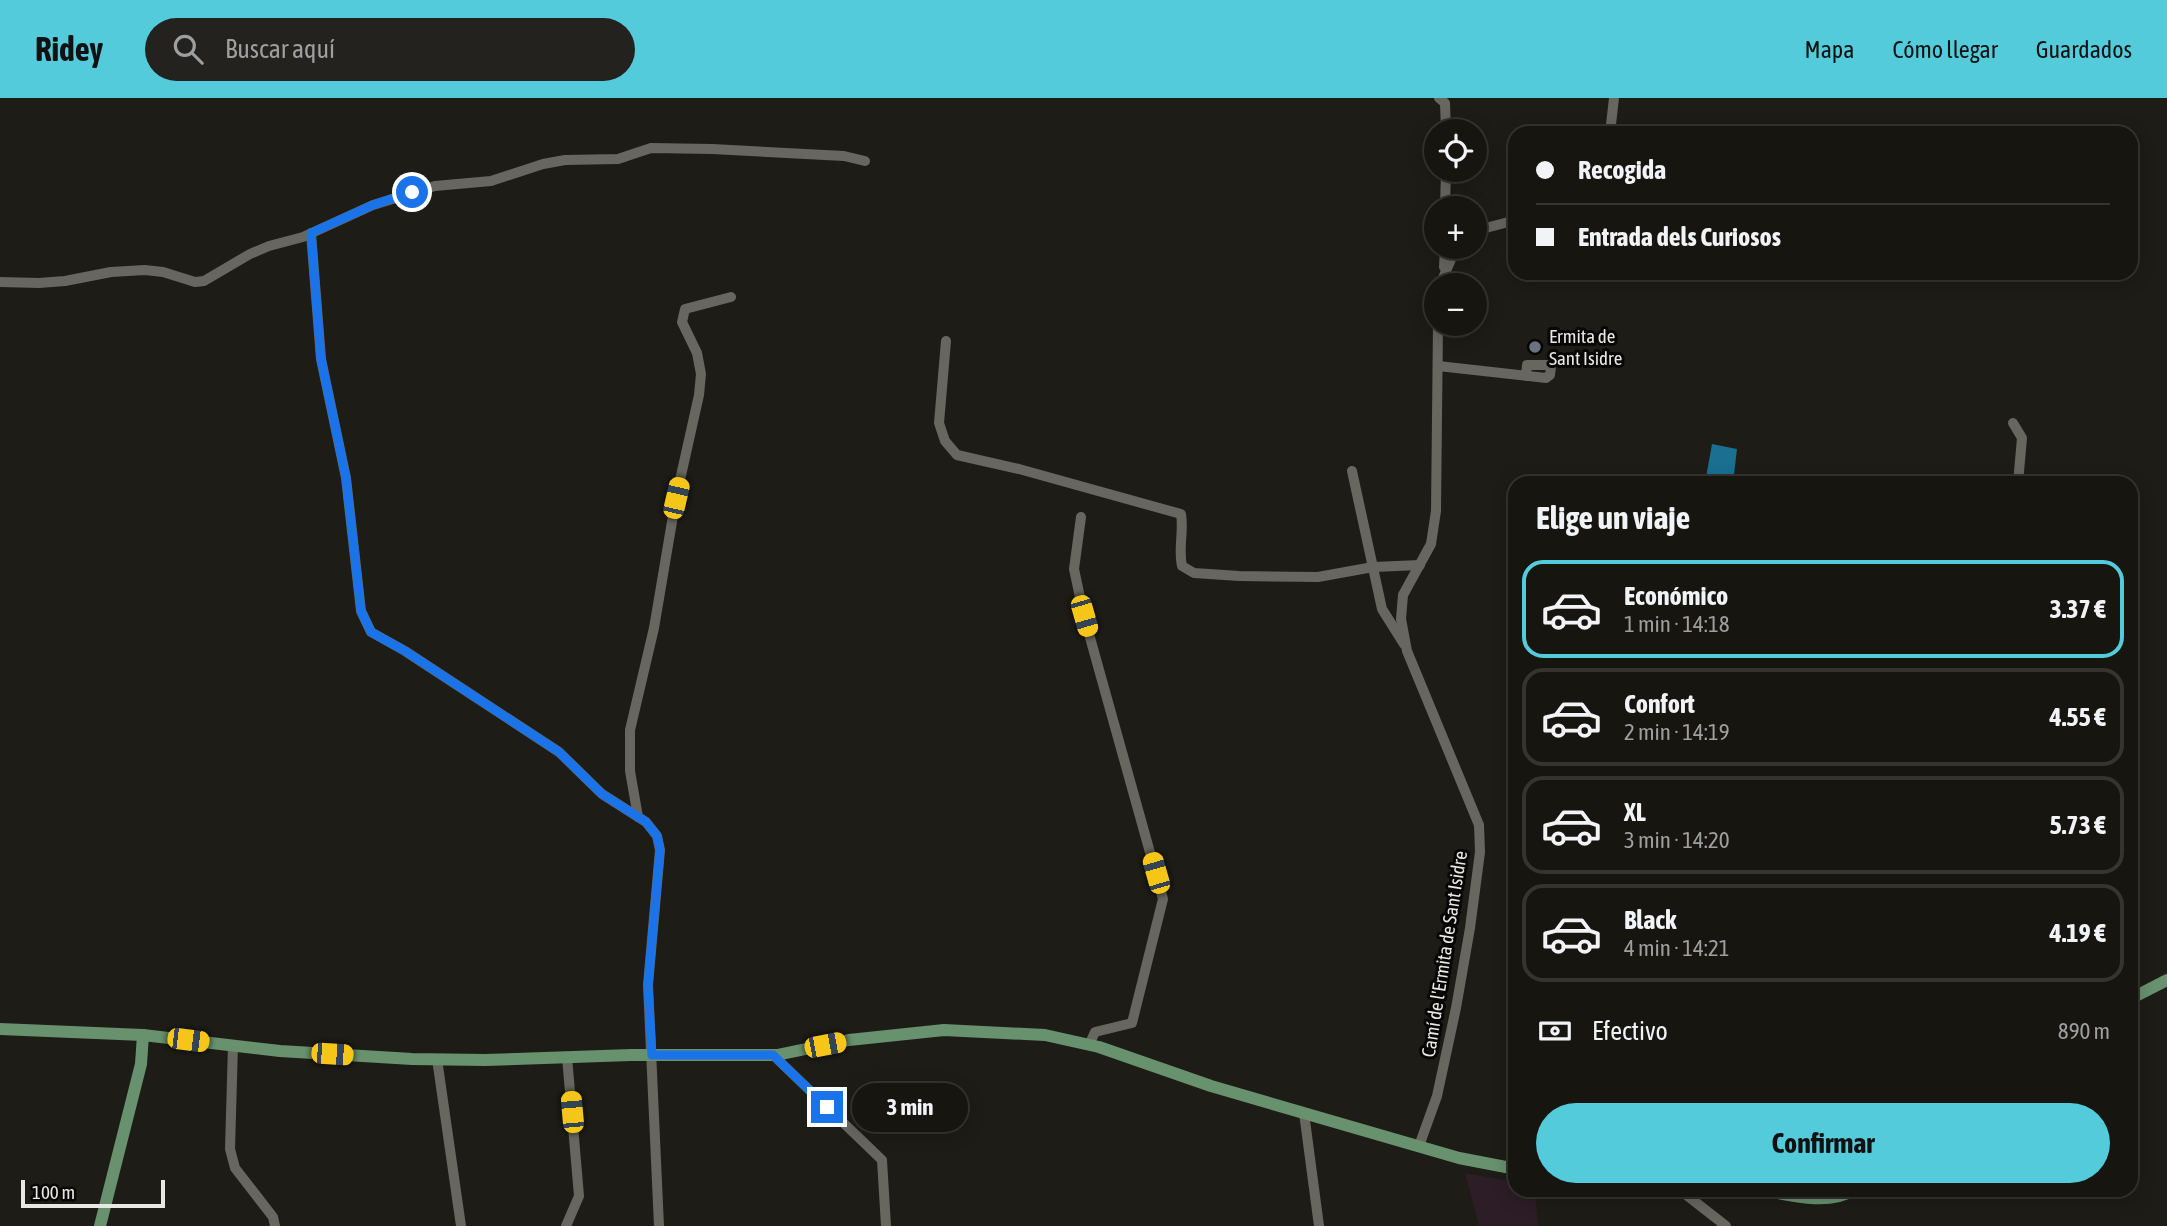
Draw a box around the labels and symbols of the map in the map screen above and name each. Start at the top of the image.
route start [396,176,428,208]
place label: Ermita de Sant Isidre [1549,325,1622,369]
marker: Ermita de Sant Isidre [1527,339,1543,355]
car [662,475,691,521]
car [1069,593,1100,639]
street label: Camí de l'Ermita de Sant Isidre [1417,849,1471,1059]
car [1141,850,1172,896]
car [166,1027,211,1053]
car [803,1031,848,1059]
car [311,1042,354,1066]
callout: 3 min [852,1082,967,1132]
car [560,1090,585,1134]
route end [811,1091,843,1123]
scale bar [21,1177,164,1209]

